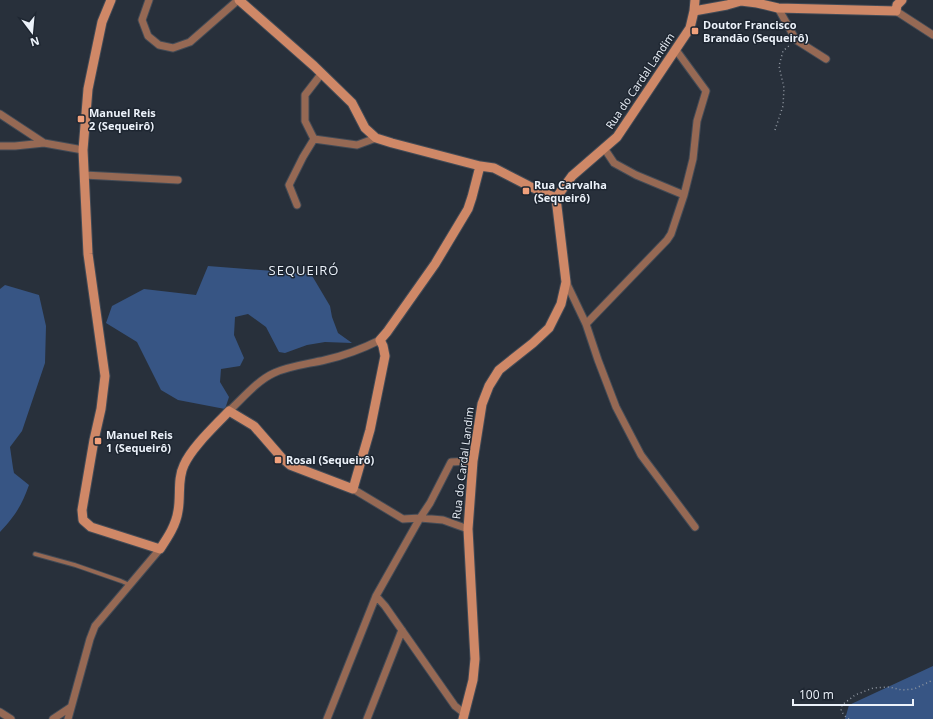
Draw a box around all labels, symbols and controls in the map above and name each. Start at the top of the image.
north arrow [12,12,52,52]
place label: Doutor Francisco Brandão (Sequeirô) [703,17,809,45]
marker: Doutor Francisco Brandão (Sequeirô) [690,26,700,36]
street label: Rua do Cardal Landim [602,30,677,132]
text: N [29,34,41,51]
place label: Manuel Reis 2 (Sequeirô) [89,105,156,133]
marker: Manuel Reis 2 (Sequeirô) [76,114,86,124]
place label: Rua Carvalha (Sequeirô) [534,177,607,205]
marker: Rua Carvalha (Sequeirô) [521,186,531,196]
district label: SEQUEIRÓ [269,261,339,279]
street label: Rua do Cardal Landim [448,406,477,520]
place label: Manuel Reis 1 (Sequeirô) [106,427,173,455]
marker: Manuel Reis 1 (Sequeirô) [93,436,103,446]
place label: Rosal (Sequeirô) [286,452,375,467]
marker: Rosal (Sequeirô) [273,455,283,465]
scale bar [793,681,913,707]
text: 100 m [799,686,834,703]

